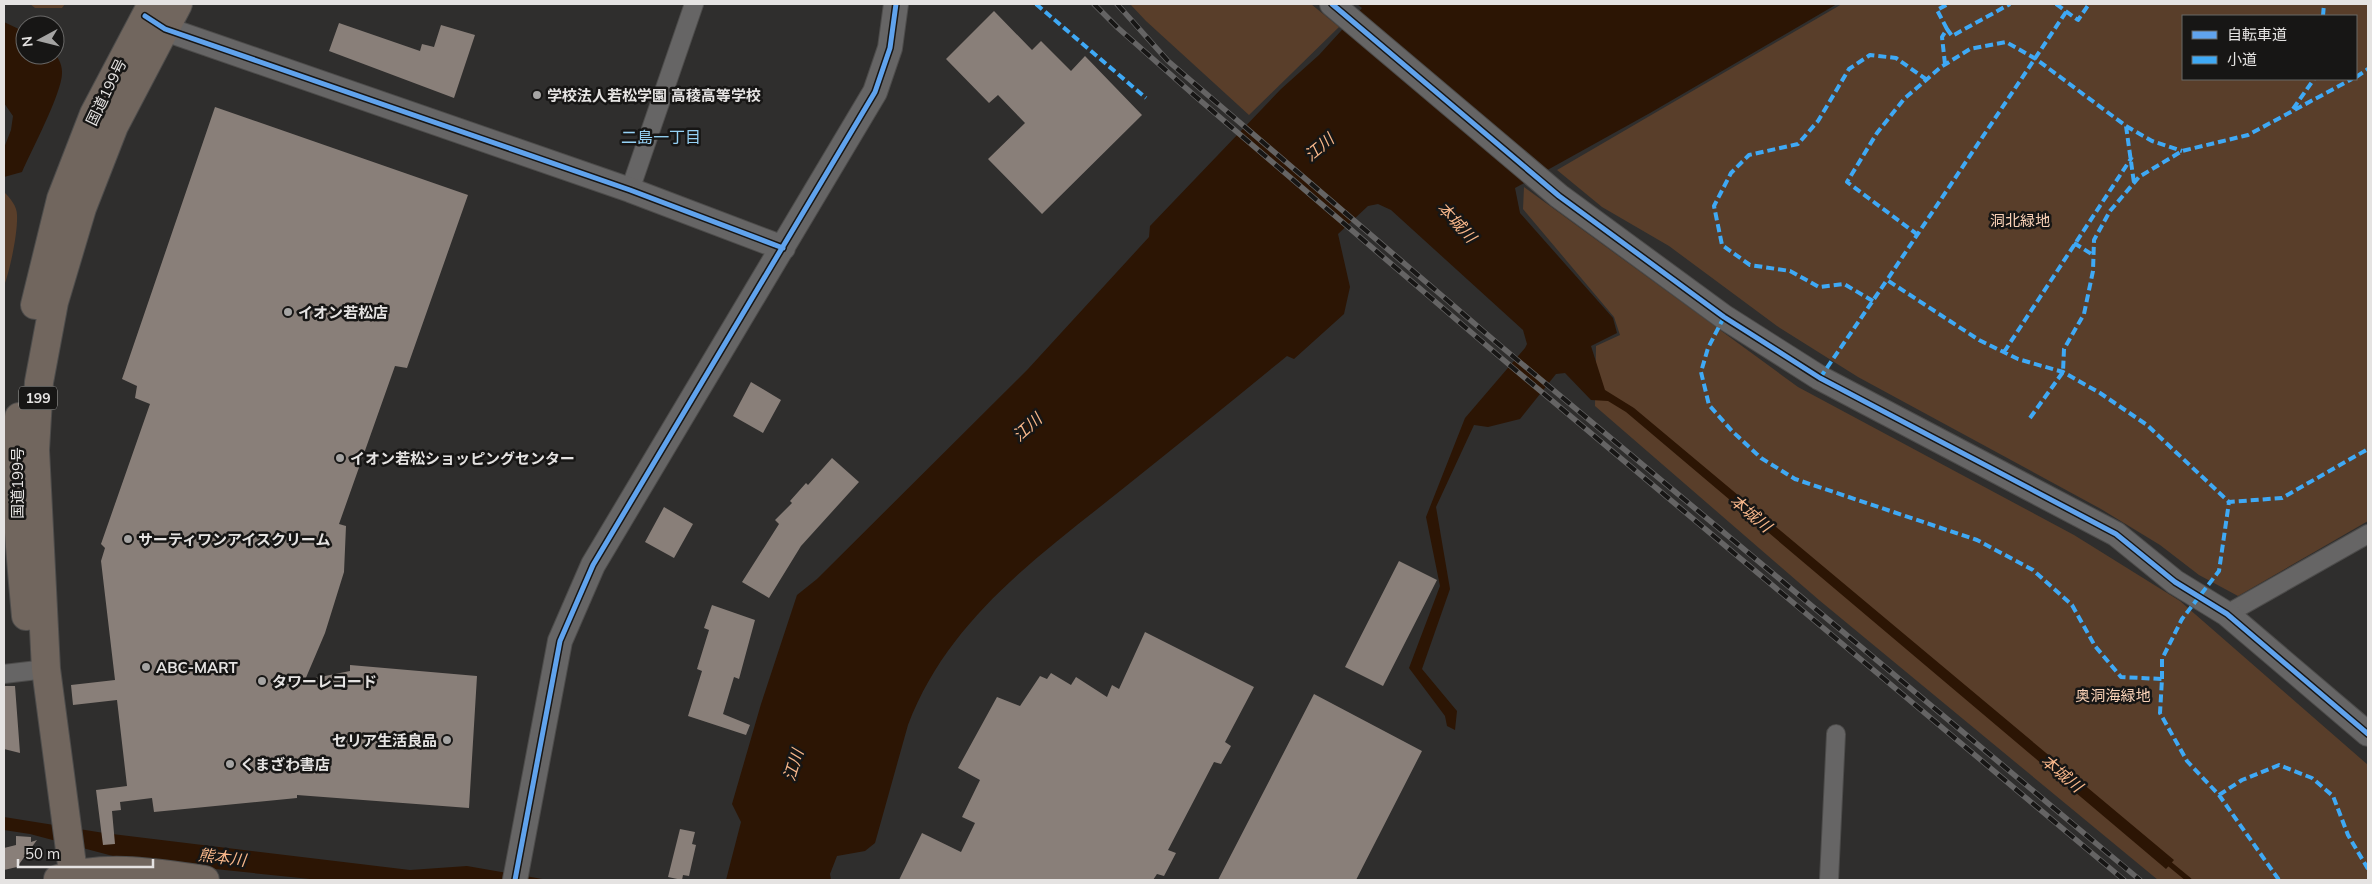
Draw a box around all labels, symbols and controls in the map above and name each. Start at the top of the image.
north arrow [15,15,65,65]
legend [2182,15,2357,80]
text: 自転車道 [2227,25,2287,44]
text: N [18,35,37,48]
text: 小道 [2227,50,2257,69]
street label: 国道199号 [82,55,130,129]
place label: 学校法人若松学園 高稜高等学校 [547,86,761,105]
marker: 学校法人若松学園 高稜高等学校 [531,89,543,101]
district label: 二島一丁目 [621,127,701,147]
water label: 江川 [1300,128,1339,165]
water label: 本城川 [1433,198,1482,248]
park label: 洞北緑地 [1990,211,2050,230]
place label: イオン若松店 [298,303,388,322]
marker: イオン若松店 [282,306,294,318]
road number: 199 [19,386,57,409]
water label: 江川 [1008,408,1047,445]
street label: 国道199号 [8,447,27,519]
place label: イオン若松ショッピングセンター [350,449,575,468]
marker: イオン若松ショッピングセンター [334,452,346,464]
water label: 本城川 [1726,490,1777,537]
place label: サーティワンアイスクリーム [138,530,330,549]
marker: サーティワンアイスクリーム [122,533,134,545]
place label: ABC-MART [156,658,238,677]
marker: ABC-MART [140,661,152,673]
place label: タワーレコード [272,672,377,691]
marker: タワーレコード [256,675,268,687]
park label: 奥洞海緑地 [2075,686,2151,705]
place label: セリア生活良品 [332,731,437,750]
marker: セリア生活良品 [441,734,453,746]
water label: 江川 [779,745,808,783]
water label: 本城川 [2037,750,2088,797]
place label: くまざわ書店 [240,755,330,774]
marker: くまざわ書店 [224,758,236,770]
scale bar [18,836,152,868]
text: 50 m [25,844,60,863]
water label: 熊本川 [197,844,249,870]

